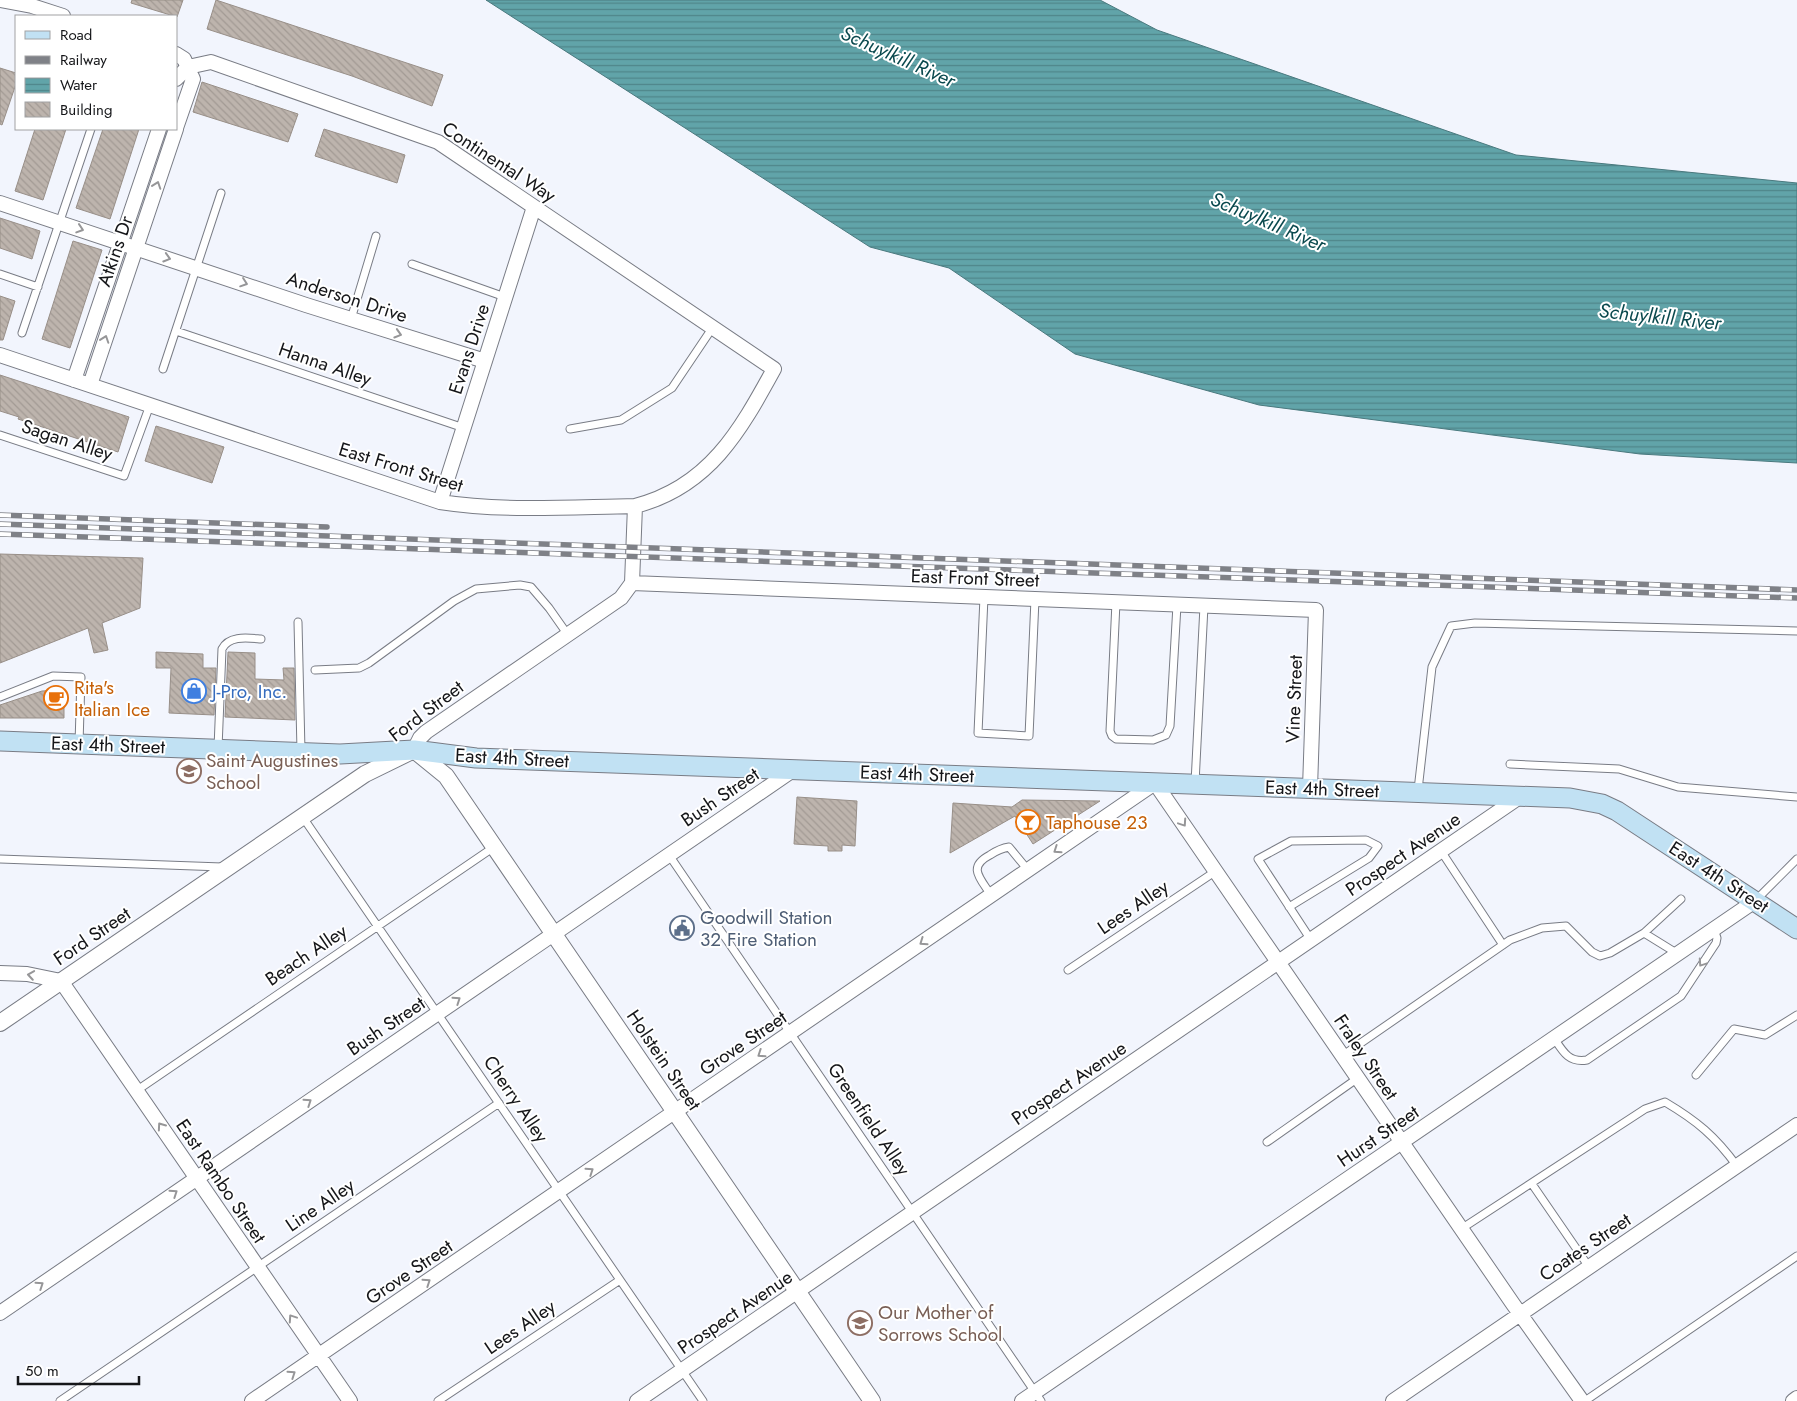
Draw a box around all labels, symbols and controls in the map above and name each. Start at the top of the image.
legend [15,15,178,130]
water label: Schuylkill River [836,19,961,96]
text: Road [60,24,92,46]
text: Railway [60,49,107,71]
text: Water [60,74,98,96]
text: Building [60,99,112,121]
street label: Continental Way [437,115,562,209]
one-way arrow [151,181,161,190]
water label: Schuylkill River [1206,185,1331,260]
street label: Atkins Dr [90,212,140,290]
one-way arrow [75,223,83,233]
one-way arrow [162,252,170,262]
street label: Anderson Drive [283,265,411,329]
one-way arrow [239,277,247,287]
water label: Schuylkill River [1598,296,1724,338]
street label: Evans Drive [442,300,496,398]
one-way arrow [394,328,402,338]
one-way arrow [100,335,110,344]
street label: Hanna Alley [275,336,376,393]
street label: Sagan Alley [18,413,117,468]
street label: East Front Street [335,435,467,499]
street label: East Front Street [910,562,1040,594]
street label: Vine Street [1279,654,1309,744]
place label: Rita's Italian Ice [74,674,150,723]
street label: Ford Street [383,674,469,748]
shop icon: J-Pro, Inc. [181,678,207,704]
place label: J-Pro, Inc. [209,678,287,705]
cafe icon: Rita's Italian Ice [43,685,69,711]
street label: East 4th Street [50,730,166,760]
street label: East 4th Street [454,742,570,774]
place label: Saint Augustines School [206,747,339,796]
school or university icon: Saint Augustines School [176,758,202,784]
street label: East 4th Street [859,759,975,789]
street label: Bush Street [675,761,765,833]
street label: East 4th Street [1264,774,1380,804]
street label: Prospect Avenue [1340,805,1466,903]
bar icon: Taphouse 23 [1015,809,1041,835]
place label: Taphouse 23 [1046,809,1148,836]
one-way arrow [1177,817,1186,827]
street label: East 4th Street [1664,835,1775,920]
one-way arrow [1054,844,1063,853]
street label: Lees Alley [1092,873,1174,941]
street label: Ford Street [48,900,136,972]
place label: Goodwill Station 32 Fire Station [700,904,833,953]
public building icon: Goodwill Station 32 Fire Station [669,915,695,941]
street label: Beach Alley [260,917,353,992]
one-way arrow [920,936,929,945]
one-way arrow [1699,958,1708,967]
one-way arrow [27,971,35,981]
street label: Bush Street [341,990,431,1062]
one-way arrow [451,997,461,1006]
street label: Holstein Street [620,1004,708,1116]
street label: Grove Street [694,1004,792,1082]
street label: Fraley Street [1327,1009,1405,1106]
street label: Prospect Avenue [1006,1034,1132,1132]
one-way arrow [757,1048,766,1057]
street label: Cherry Alley [477,1050,555,1148]
street label: Greenfield Alley [821,1057,917,1181]
one-way arrow [303,1098,312,1108]
street label: Hurst Street [1332,1098,1425,1173]
street label: East Rambo Street [169,1114,273,1249]
one-way arrow [158,1122,167,1132]
one-way arrow [584,1168,594,1177]
street label: Line Alley [280,1172,360,1238]
one-way arrow [169,1190,178,1199]
street label: Coates Street [1534,1206,1637,1288]
street label: Grove Street [360,1233,458,1311]
street label: Prospect Avenue [672,1263,798,1361]
one-way arrow [421,1279,430,1288]
one-way arrow [34,1282,44,1291]
street label: Lees Alley [479,1293,561,1361]
place label: Our Mother of Sorrows School [878,1299,1003,1348]
school or university icon: Our Mother of Sorrows School [847,1310,873,1336]
one-way arrow [289,1314,298,1323]
scale bar [18,1354,139,1386]
text: 50 m [25,1360,59,1382]
one-way arrow [287,1370,296,1380]

